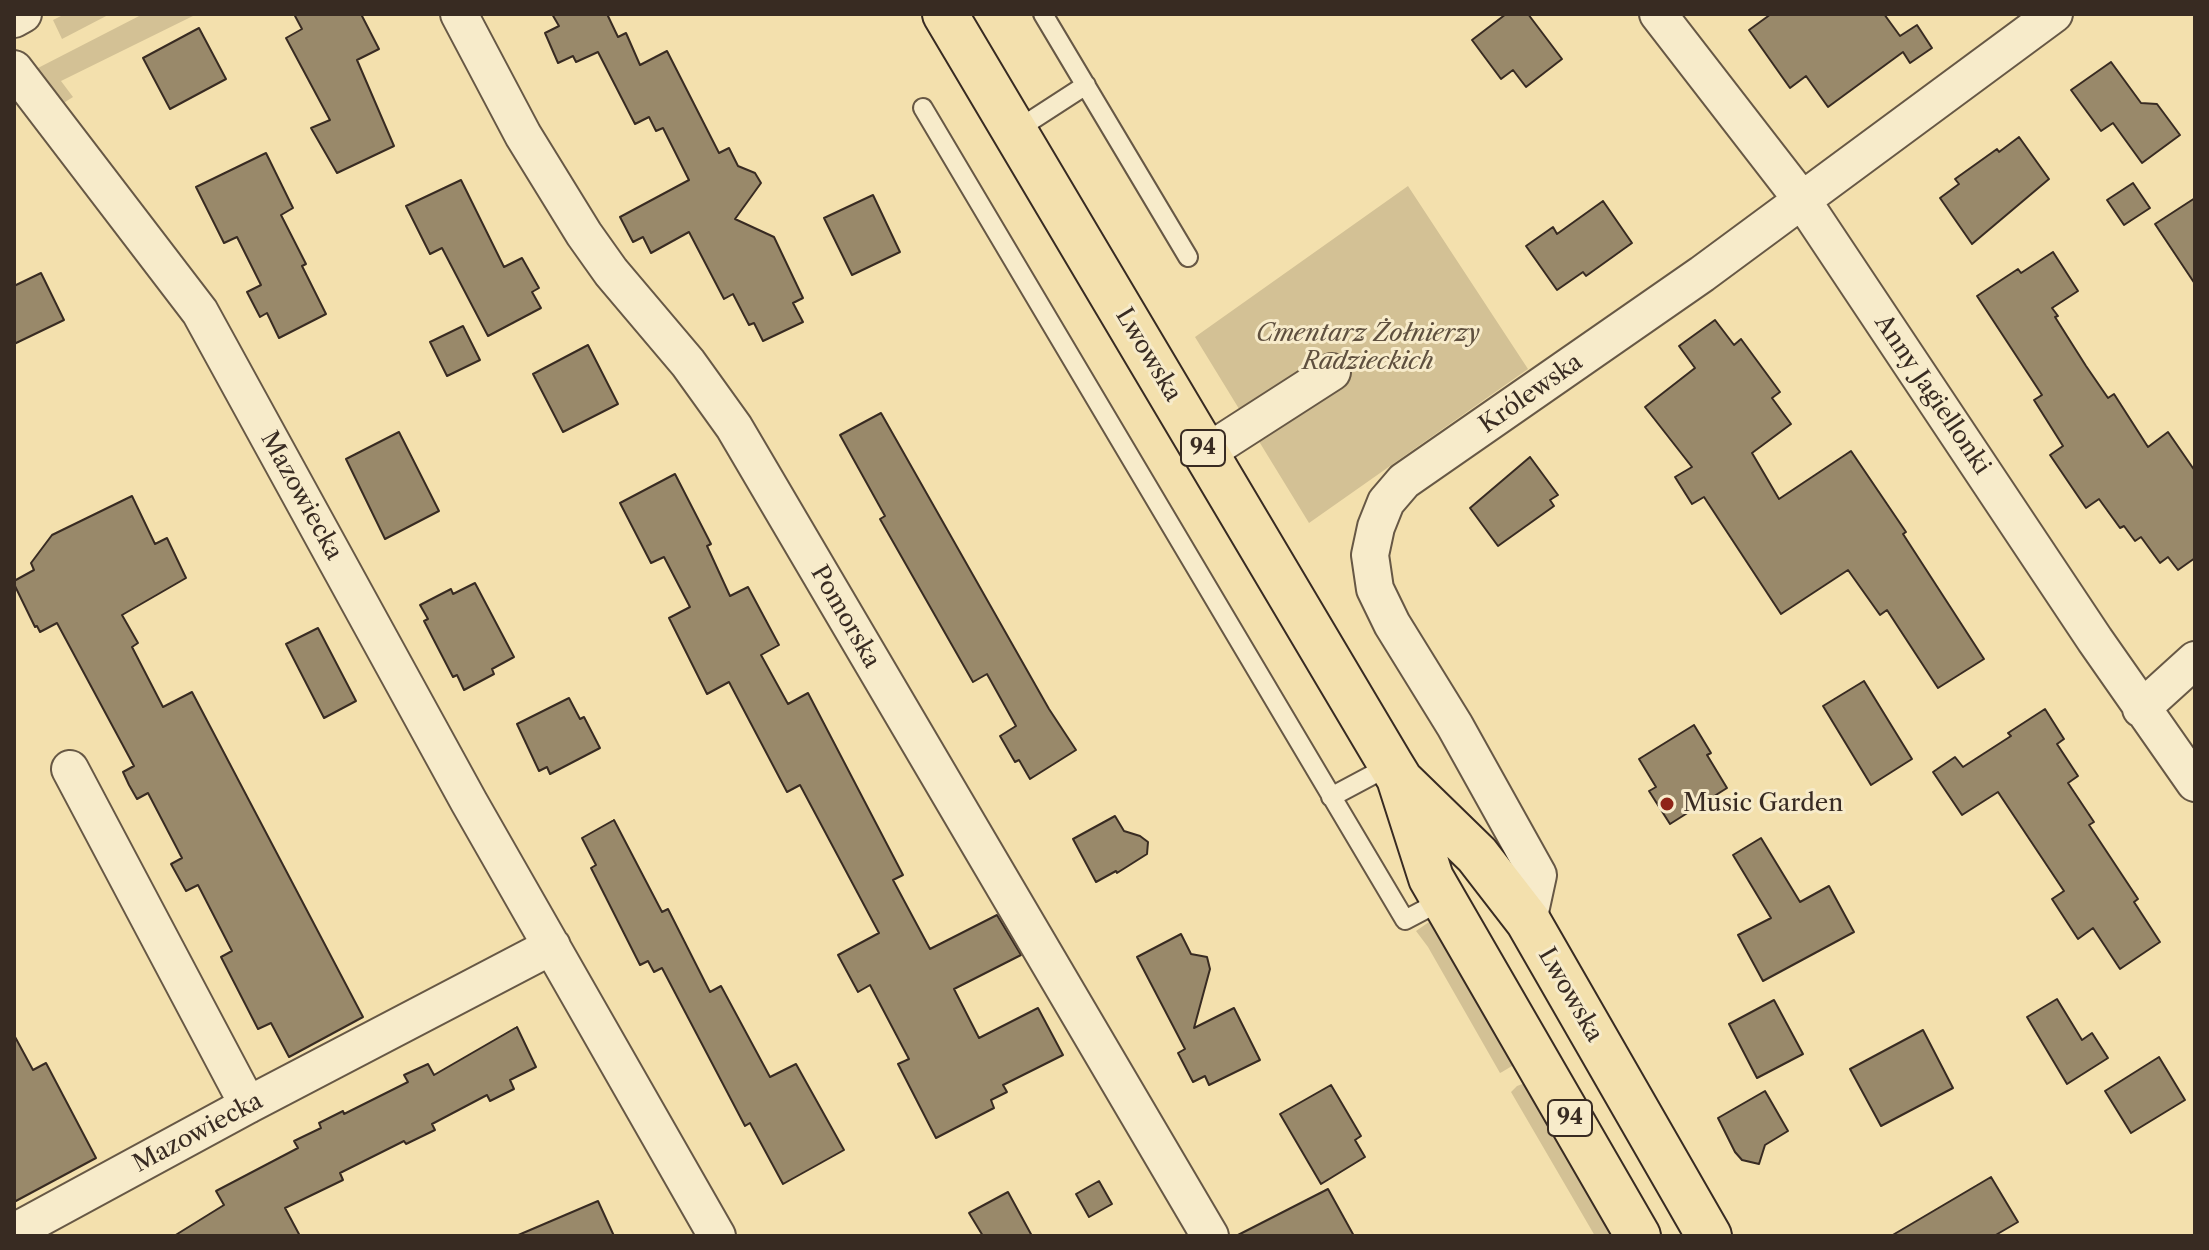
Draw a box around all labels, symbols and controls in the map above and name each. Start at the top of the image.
street label: Lwowska [1109,303,1187,407]
street label: Anny Jagiellonki [1868,310,1996,480]
park label: Cmentarz Żołnierzy Radzieckich [1256,320,1480,376]
street label: Królewska [1474,348,1588,440]
street label: Mazowiecka [254,427,348,565]
road number: 94 [1181,430,1225,466]
street label: Pomorska [804,561,886,673]
place label: Music Garden [1683,790,1843,818]
marker: Music Garden [1658,795,1676,813]
street label: Lwowska [1532,943,1608,1047]
street label: Mazowiecka [128,1087,268,1179]
road number: 94 [1548,1100,1592,1136]

